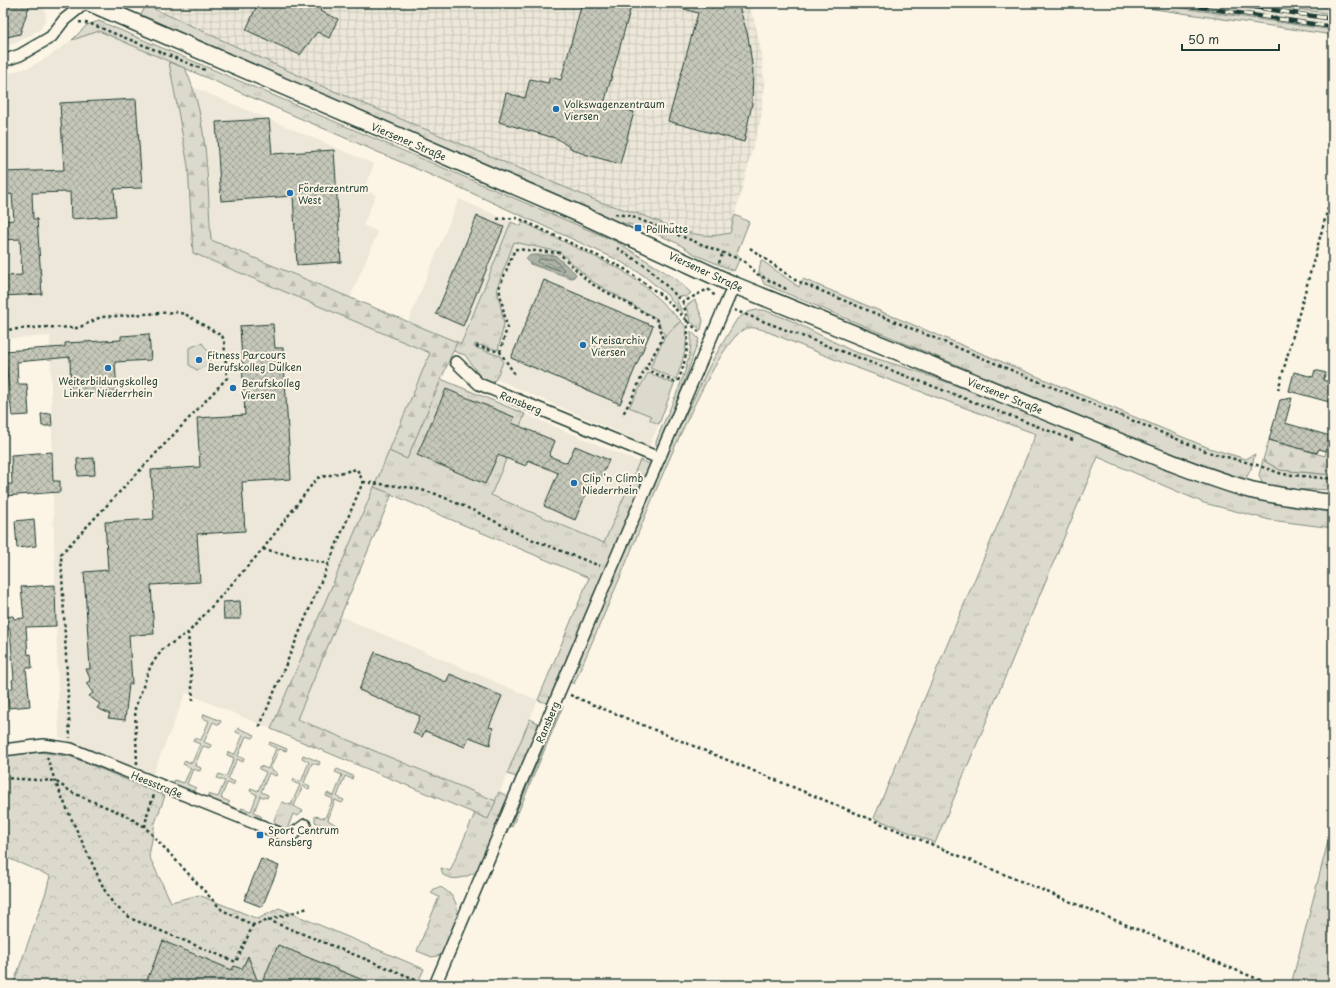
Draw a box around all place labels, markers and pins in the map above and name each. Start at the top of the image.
place label: Volkswagenzentraum Viersen [564,96,665,123]
marker: Volkswagenzentraum Viersen [551,104,561,114]
place label: Förderzentrum West [298,180,368,207]
marker: Förderzentrum West [285,188,295,198]
place label: Pollhütte [646,221,688,236]
marker: Pollhütte [633,223,643,233]
place label: Kreisarchiv Viersen [591,332,645,359]
marker: Kreisarchiv Viersen [578,340,588,350]
place label: Fitness Parcours Berufskolleg Dülken [207,347,302,374]
marker: Fitness Parcours Berufskolleg Dülken [194,355,204,365]
marker: Weiterbildungskolleg Linker Niederrhein [103,363,113,373]
place label: Weiterbildungskolleg Linker Niederrhein [58,373,158,400]
place label: Berufskolleg Viersen [241,375,300,402]
marker: Berufskolleg Viersen [228,383,238,393]
place label: Clip 'n Climb Niederrhein [582,470,643,497]
marker: Clip 'n Climb Niederrhein [569,478,579,488]
place label: Sport Centrum Ransberg [268,822,339,849]
marker: Sport Centrum Ransberg [255,830,265,840]

